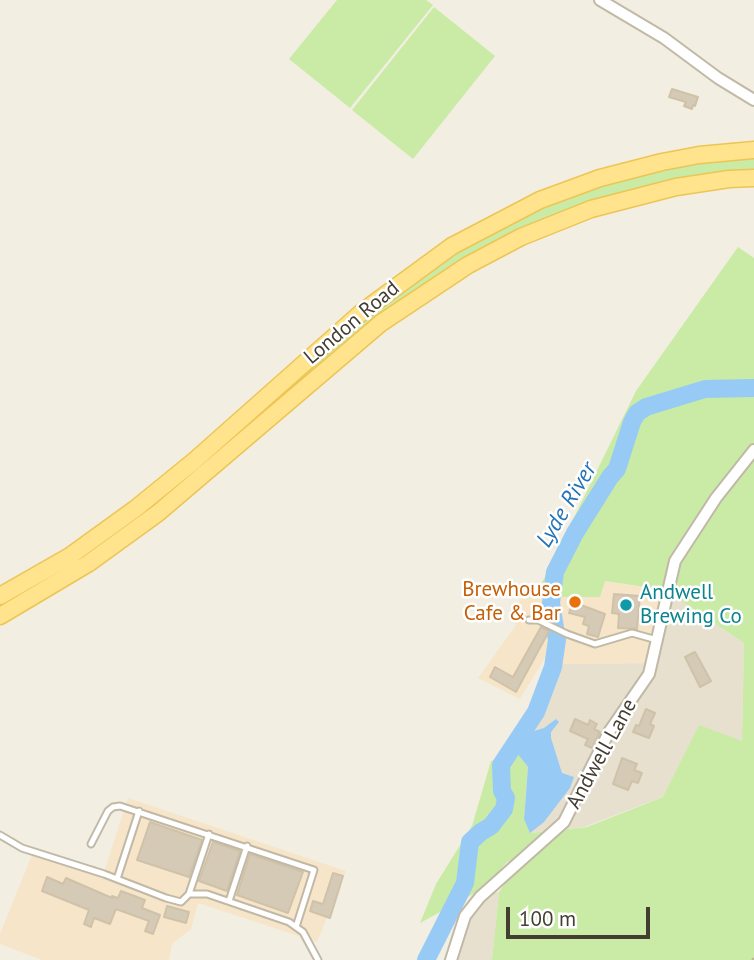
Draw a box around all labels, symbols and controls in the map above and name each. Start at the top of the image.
street label: London Road [299,276,405,370]
water label: Lyde River [531,458,603,552]
place label: Brewhouse Cafe & Bar [462,577,561,627]
place label: Andwell Brewing Co [640,580,742,630]
marker: Brewhouse Cafe & Bar [567,594,583,610]
marker: Andwell Brewing Co [618,597,634,613]
street label: Andwell Lane [561,695,643,813]
scale bar [509,894,652,938]
text: 100 m [519,905,576,932]

